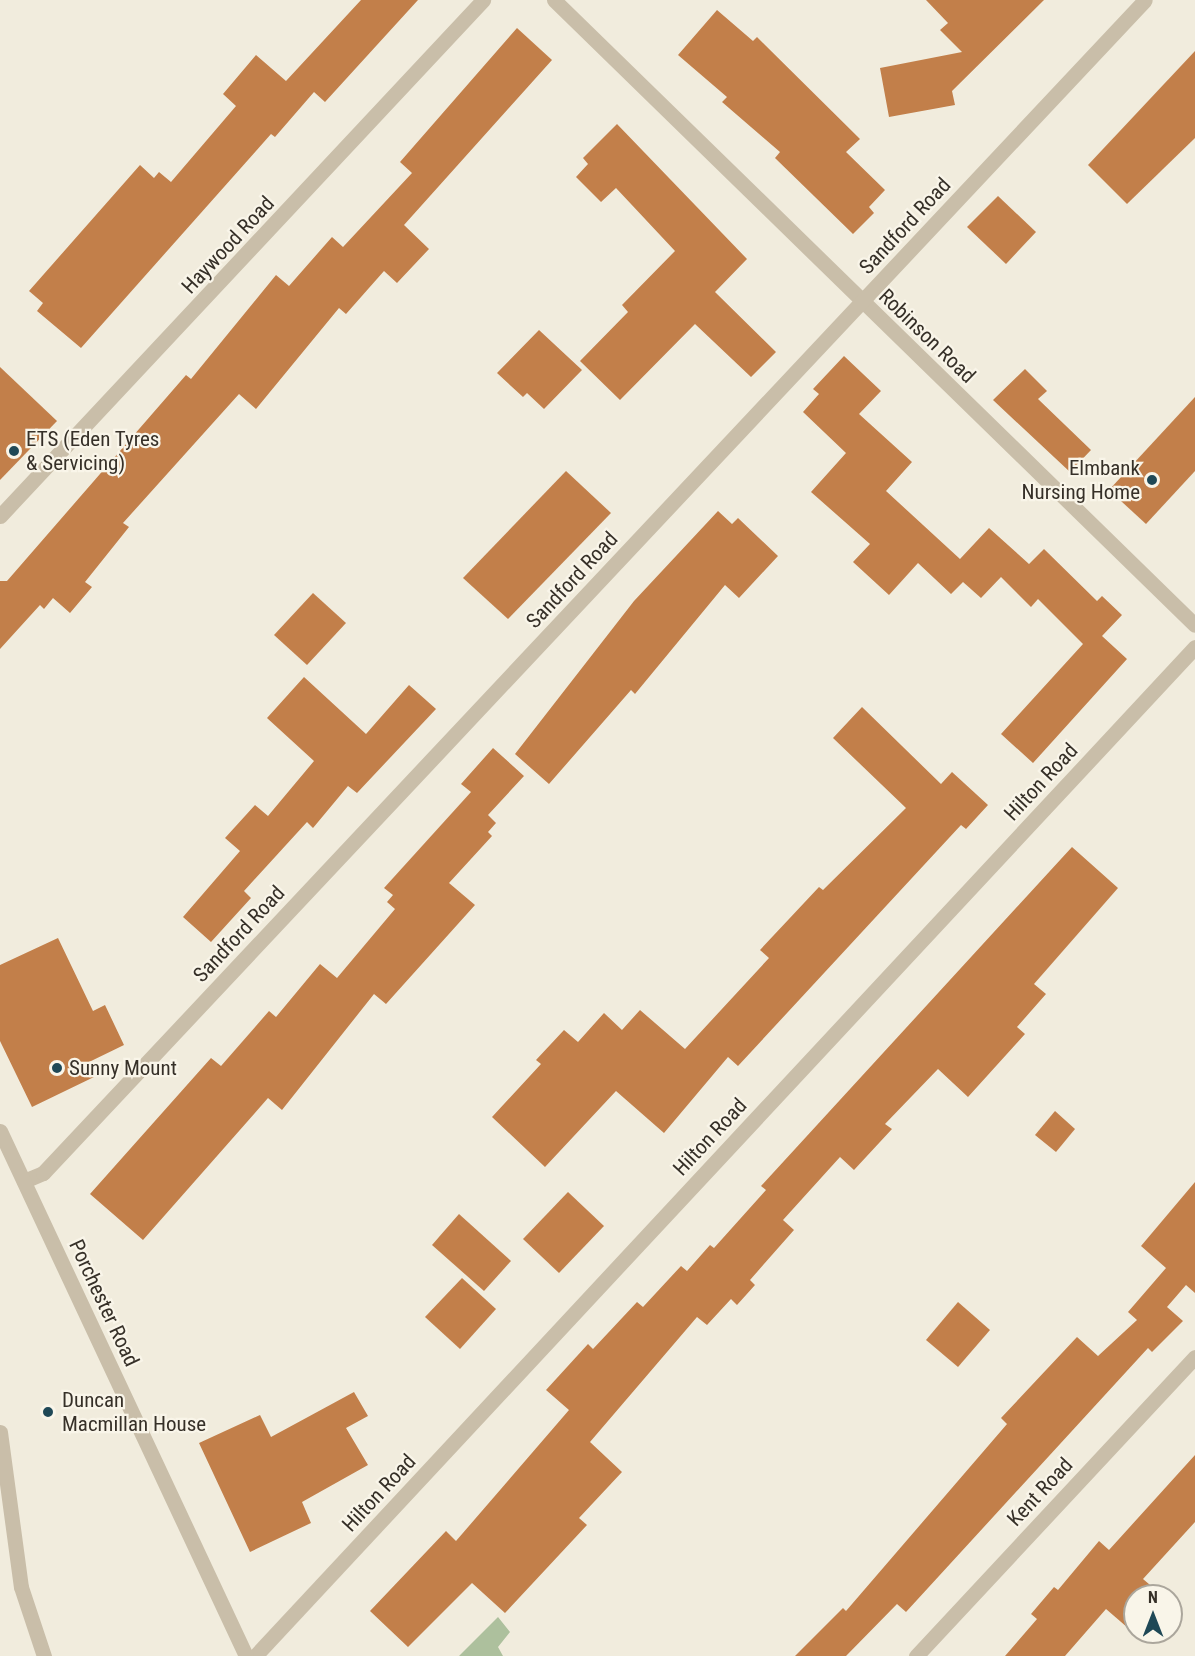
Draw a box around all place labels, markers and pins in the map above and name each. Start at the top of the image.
place label: ETS (Eden Tyres & Servicing) [26,426,160,476]
marker: ETS (Eden Tyres & Servicing) [7,444,21,458]
place label: Elmbank Nursing Home [1021,455,1140,505]
marker: Elmbank Nursing Home [1145,473,1159,487]
place label: Sunny Mount [69,1055,177,1081]
marker: Sunny Mount [50,1061,64,1075]
place label: Duncan Macmillan House [62,1387,206,1437]
marker: Duncan Macmillan House [39,1403,57,1421]

